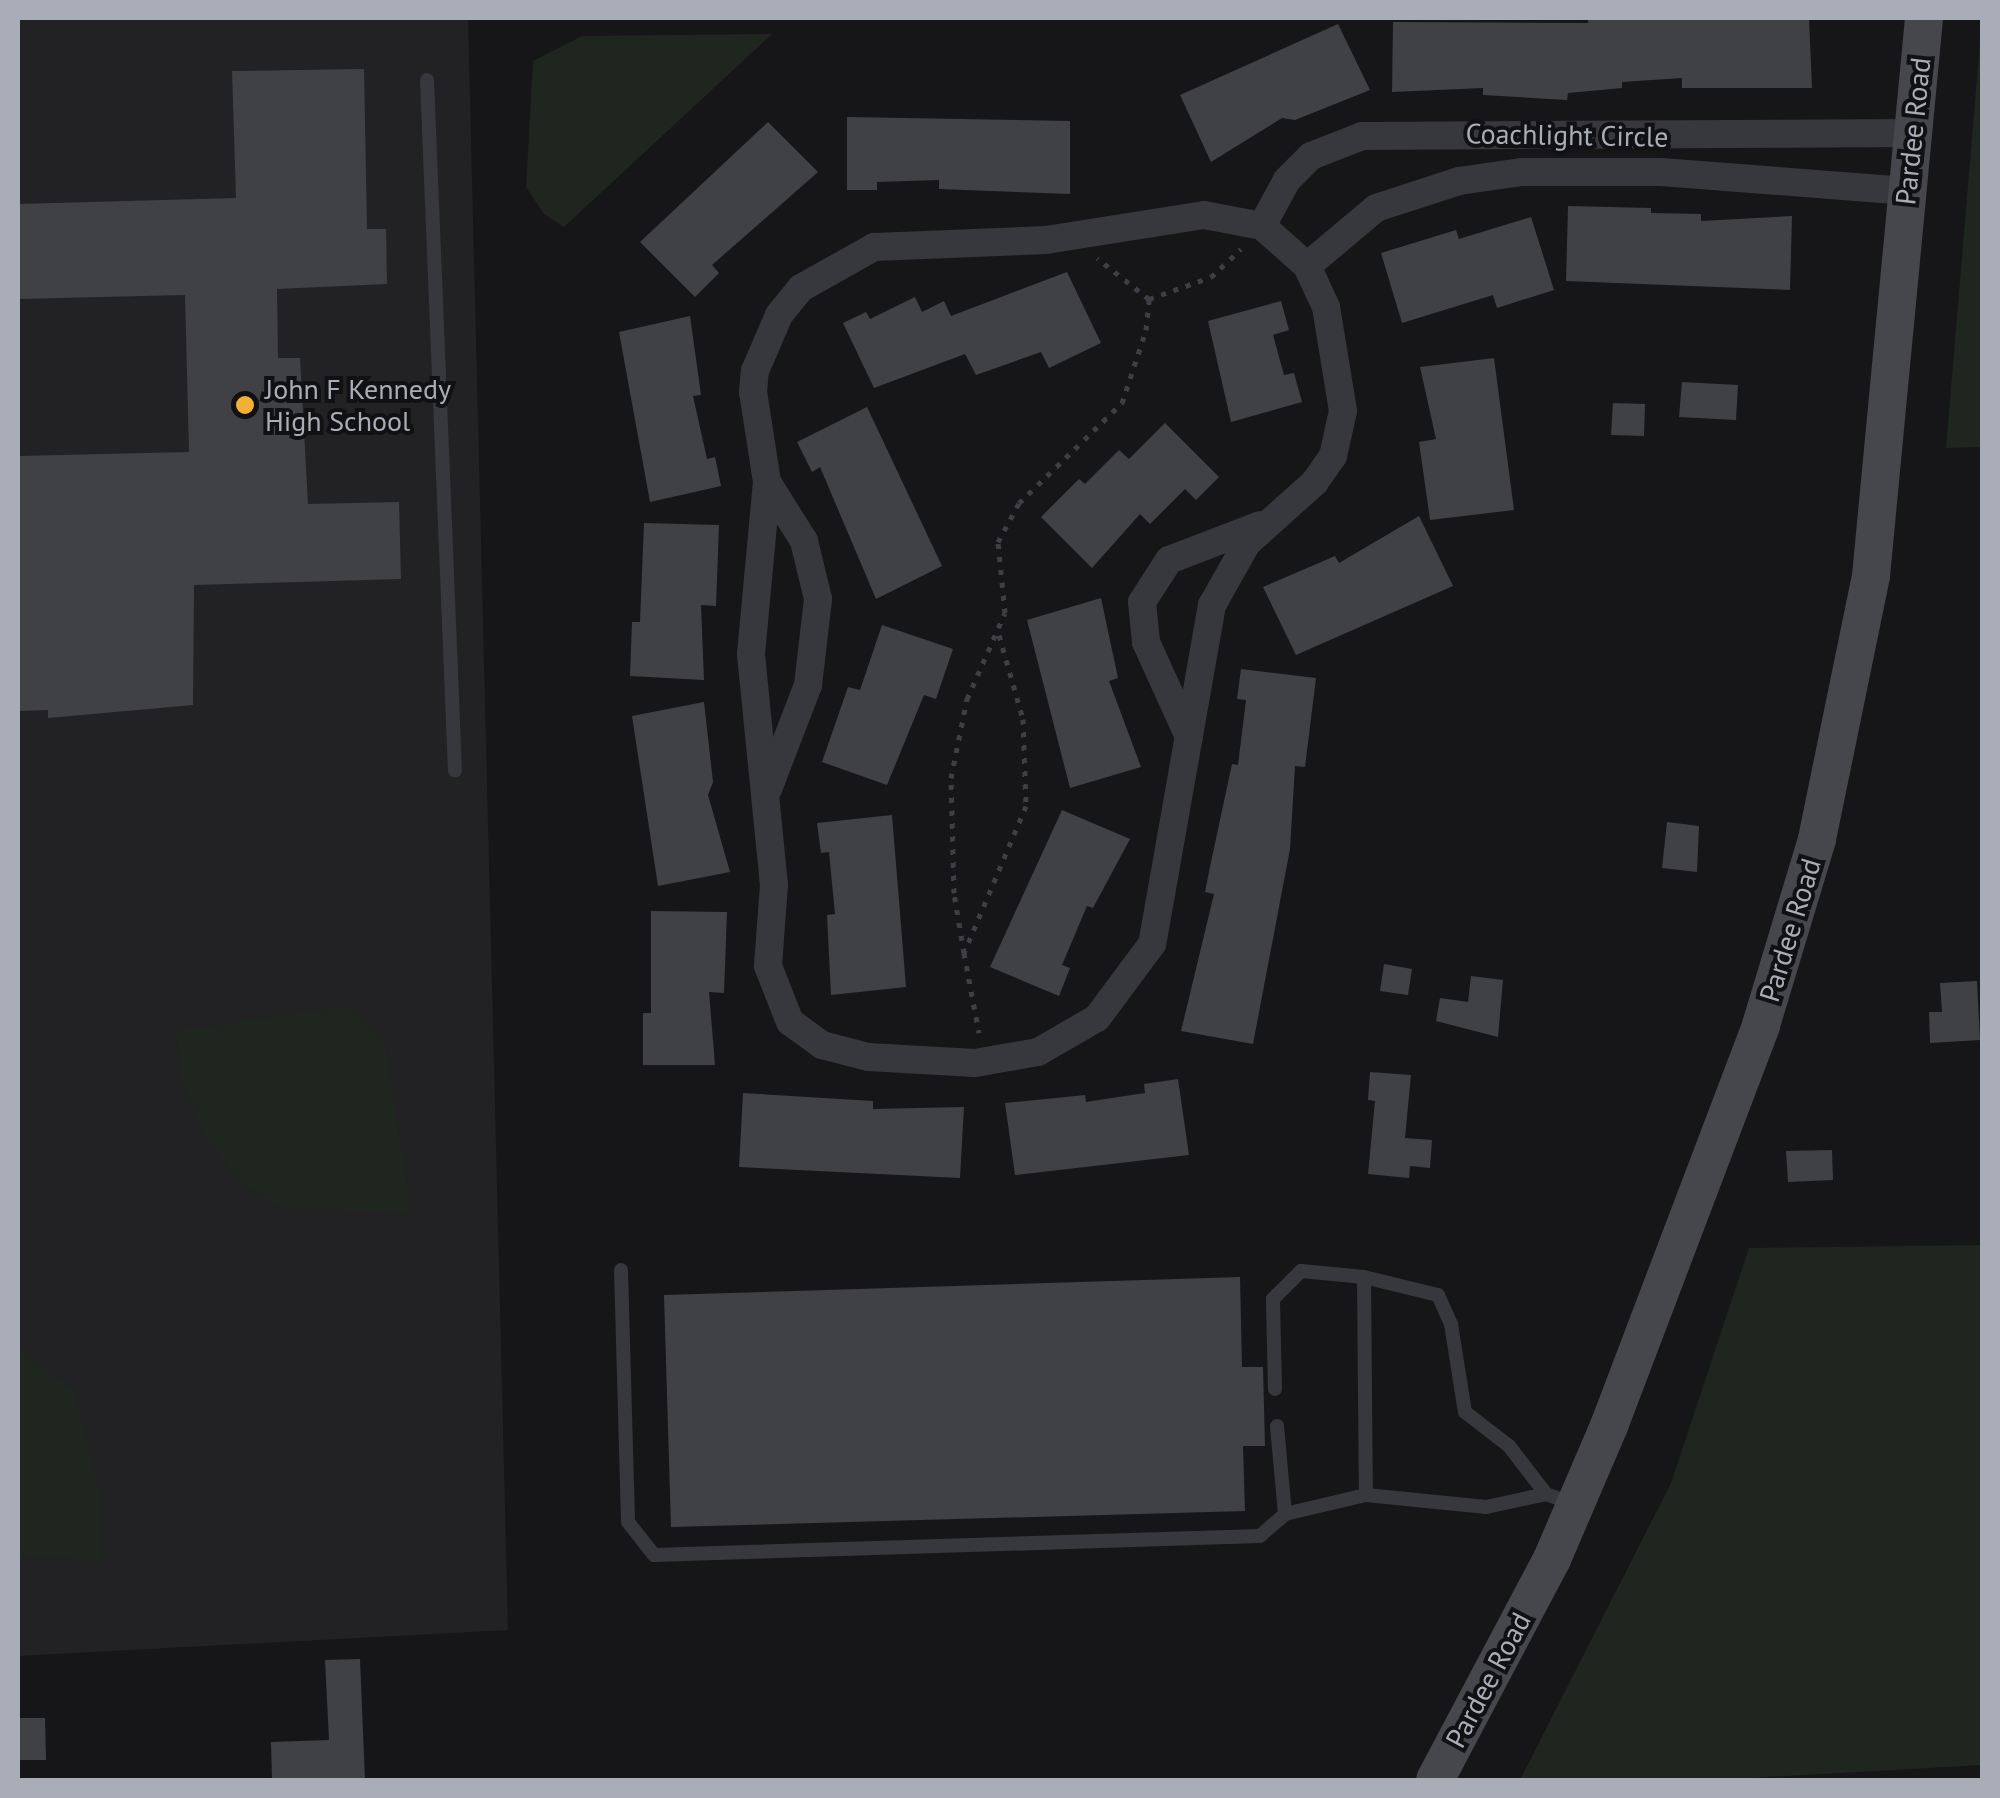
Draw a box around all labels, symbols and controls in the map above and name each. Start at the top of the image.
street label: Pardee Road [1889,56,1937,206]
street label: Coachlight Circle [1465,116,1669,154]
place label: John F Kennedy High School [265,372,451,438]
marker: John F Kennedy High School [234,394,256,416]
street label: Pardee Road [1752,854,1828,1006]
street label: Pardee Road [1438,1607,1538,1753]

